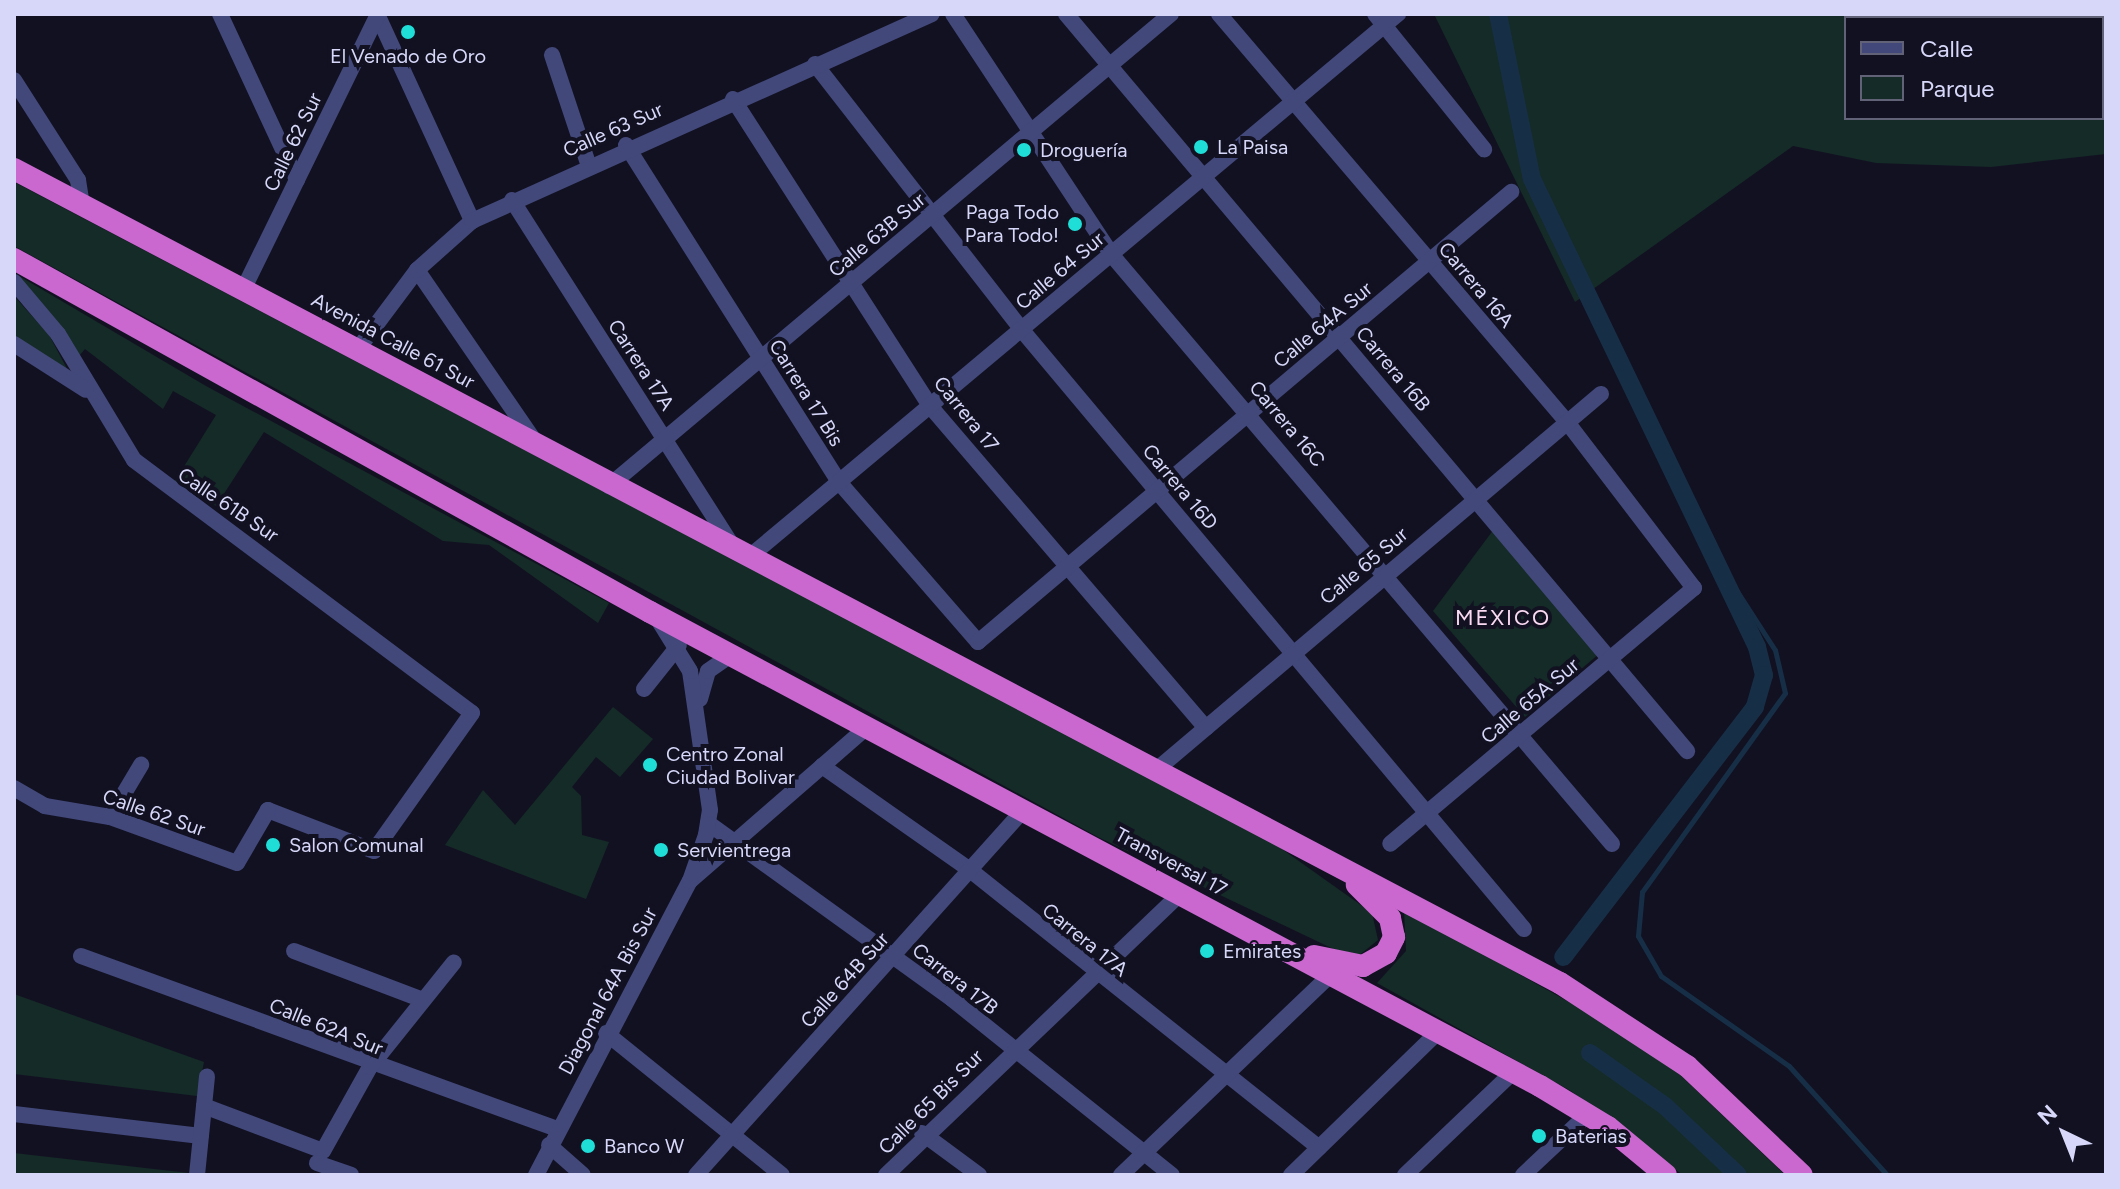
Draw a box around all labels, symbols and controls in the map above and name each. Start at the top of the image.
legend [1844,16,2104,120]
marker: El Venado de Oro [399,23,417,41]
text: Calle [1920,34,1973,63]
place label: El Venado de Oro [330,44,486,68]
text: Parque [1920,74,1994,103]
street label: Calle 62 Sur [259,89,327,195]
street label: Calle 63 Sur [559,97,667,163]
place label: La Paisa [1217,135,1288,159]
place label: Droguería [1040,138,1128,162]
marker: La Paisa [1192,138,1210,156]
marker: Droguería [1015,141,1033,159]
street label: Calle 63B Sur [824,188,930,282]
place label: Paga Todo Para Todo! [965,200,1059,247]
marker: Paga Todo Para Todo! [1066,215,1084,233]
street label: Calle 64 Sur [1011,227,1109,315]
street label: Carrera 16A [1433,237,1519,333]
street label: Calle 64A Sur [1269,277,1377,373]
street label: Avenida Calle 61 Sur [307,288,479,394]
street label: Carrera 17A [603,315,679,415]
street label: Carrera 16B [1351,322,1435,416]
street label: Carrera 17 Bis [764,335,848,451]
street label: Carrera 17 [928,371,1004,457]
street label: Carrera 16C [1244,376,1330,472]
street label: Carrera 16D [1137,439,1223,535]
street label: Calle 61B Sur [173,463,283,547]
street label: Calle 65 Sur [1315,522,1413,610]
district label: MÉXICO [1455,605,1551,631]
street label: Calle 65A Sur [1476,653,1584,749]
place label: Centro Zonal Ciudad Bolivar [666,742,795,789]
marker: Centro Zonal Ciudad Bolivar [641,756,659,774]
street label: Calle 62 Sur [100,784,208,842]
street label: Transversal 17 [1111,822,1231,902]
place label: Salon Comunal [289,833,424,857]
marker: Salon Comunal [264,836,282,854]
place label: Servientrega [677,838,791,862]
marker: Servientrega [652,841,670,859]
street label: Carrera 17A [1037,898,1133,982]
street label: Diagonal 64A Bis Sur [554,903,662,1079]
street label: Calle 64B Sur [796,927,894,1033]
street label: Carrera 17B [907,938,1003,1020]
place label: Emirates [1223,939,1301,963]
marker: Emirates [1198,942,1216,960]
street label: Calle 62A Sur [266,993,386,1061]
street label: Calle 65 Bis Sur [874,1045,988,1159]
north arrow [2024,1093,2104,1173]
text: N [2032,1099,2063,1131]
place label: Baterias [1555,1124,1627,1148]
marker: Baterias [1530,1127,1548,1145]
place label: Banco W [604,1134,684,1158]
marker: Banco W [579,1137,597,1155]

